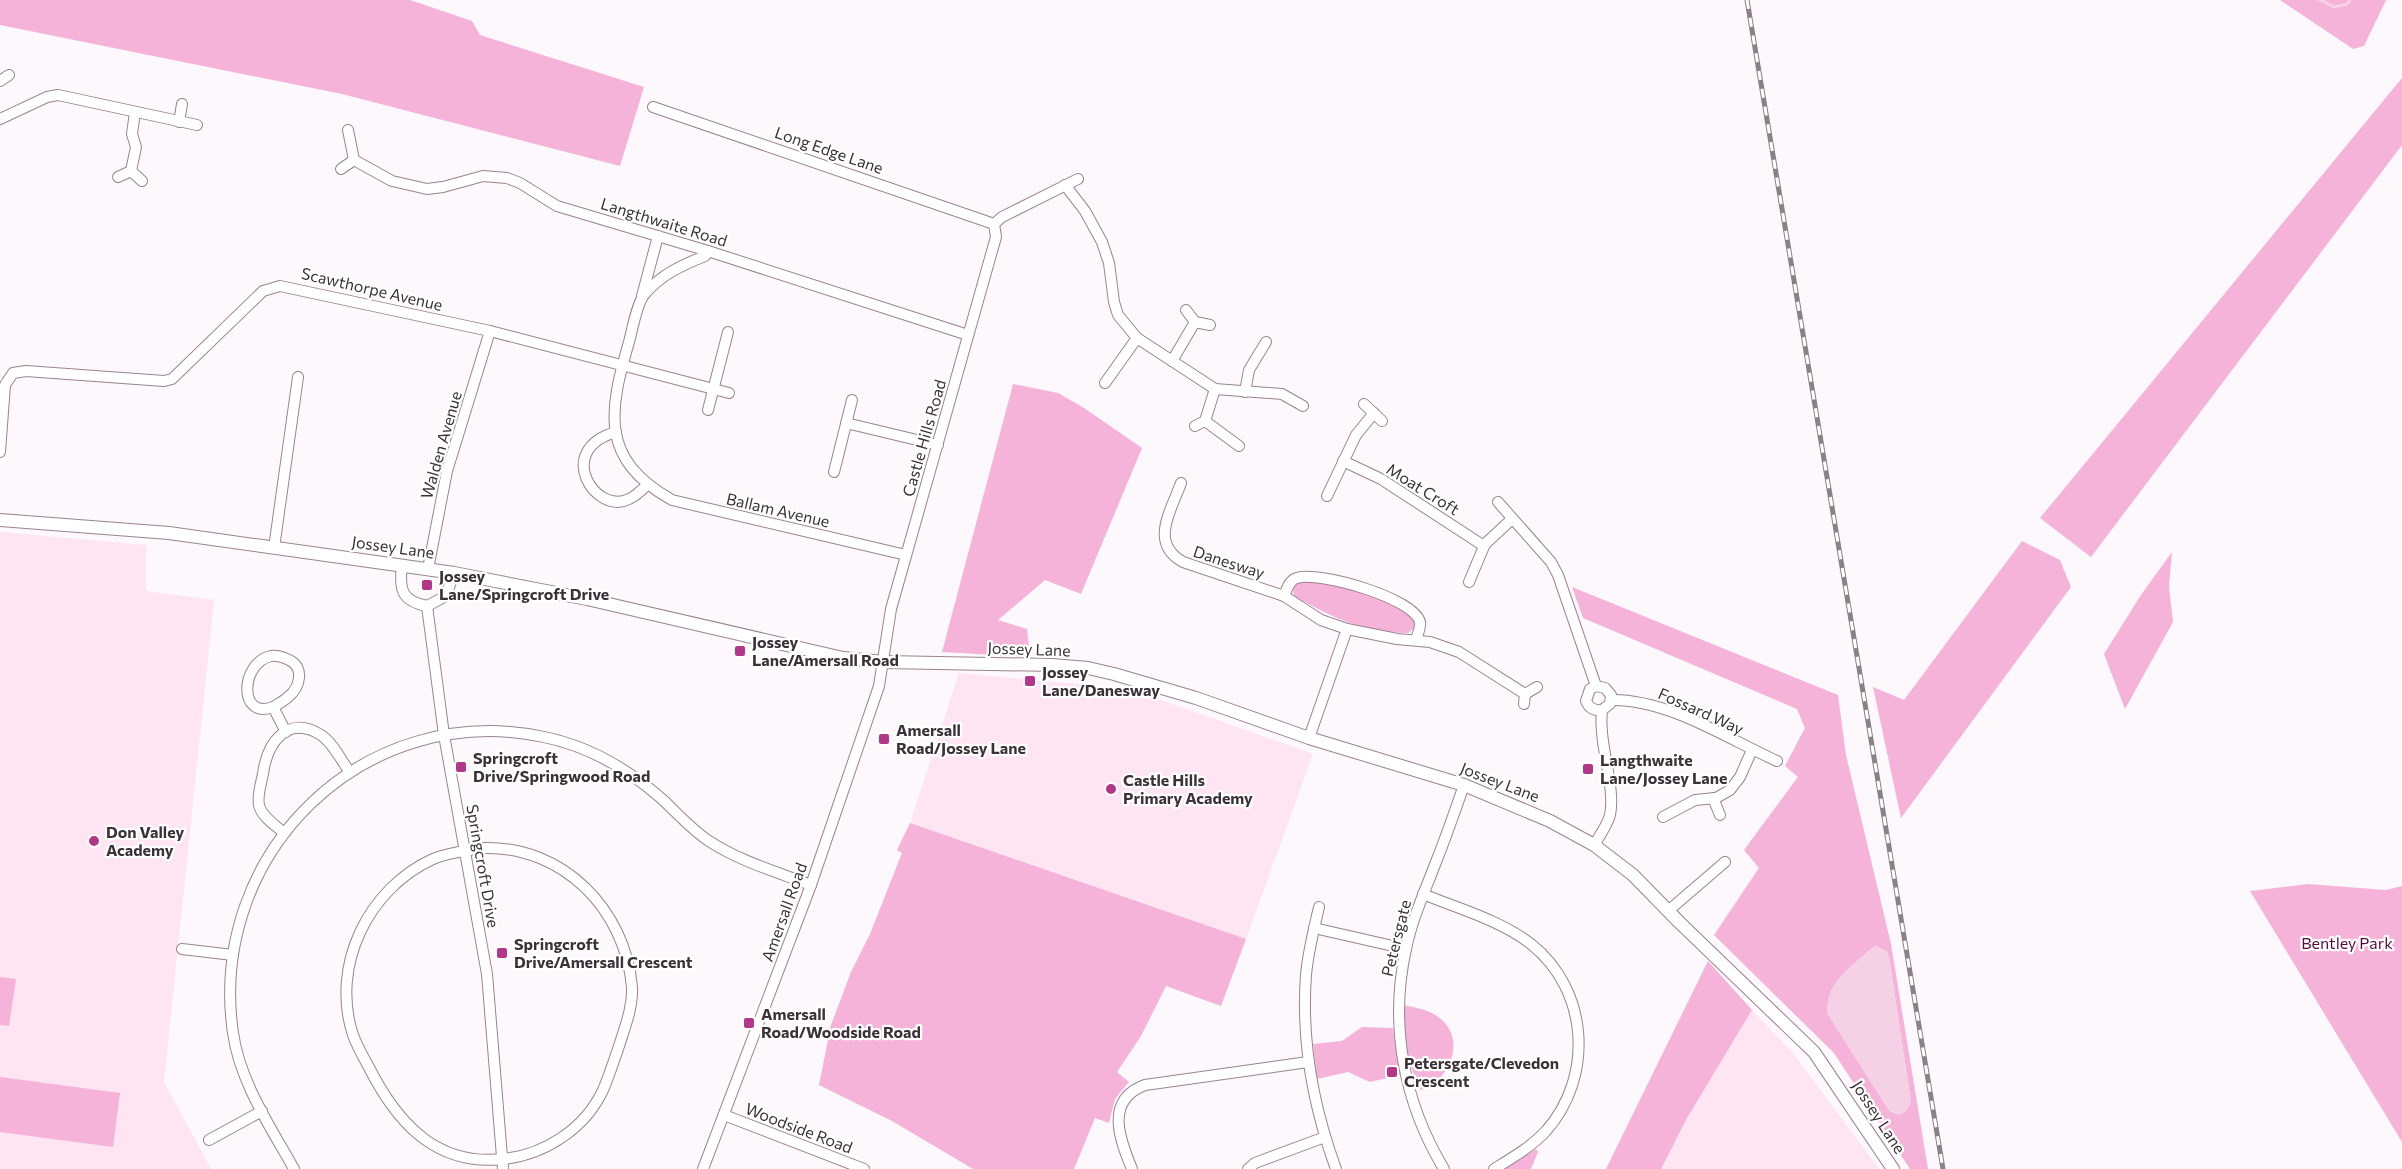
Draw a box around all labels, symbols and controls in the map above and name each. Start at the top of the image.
street label: Long Edge Lane [772,122,886,177]
street label: Langthwaite Road [599,193,730,250]
street label: Scawthorpe Avenue [300,263,445,314]
street label: Castle Hills Road [898,377,949,498]
street label: Walden Avenue [416,389,465,501]
street label: Moat Croft [1383,459,1464,519]
street label: Ballam Avenue [725,488,832,531]
street label: Jossey Lane [350,531,436,562]
street label: Danesway [1191,541,1267,582]
place label: Jossey Lane/Springcroft Drive [439,566,609,603]
marker: Jossey Lane/Springcroft Drive [420,578,434,592]
place label: Jossey Lane/Amersall Road [752,632,899,669]
street label: Jossey Lane [987,638,1071,659]
marker: Jossey Lane/Amersall Road [733,644,747,658]
place label: Jossey Lane/Danesway [1042,662,1160,699]
marker: Jossey Lane/Danesway [1023,674,1037,688]
street label: Fossard Way [1656,683,1747,738]
place label: Amersall Road/Jossey Lane [896,720,1026,757]
marker: Amersall Road/Jossey Lane [877,732,891,746]
place label: Springcroft Drive/Springwood Road [473,748,650,785]
place label: Langthwaite Lane/Jossey Lane [1600,750,1727,787]
street label: Jossey Lane [1458,758,1542,805]
marker: Springcroft Drive/Springwood Road [454,760,468,774]
marker: Langthwaite Lane/Jossey Lane [1581,762,1595,776]
place label: Castle Hills Primary Academy [1123,770,1253,807]
marker: Castle Hills Primary Academy [1104,782,1118,796]
street label: Springcroft Drive [463,803,504,929]
place label: Don Valley Academy [106,822,184,859]
marker: Don Valley Academy [87,834,101,848]
street label: Amersall Road [757,860,810,964]
street label: Petersgate [1377,898,1414,978]
park label: Bentley Park [2301,933,2393,952]
place label: Springcroft Drive/Amersall Crescent [514,934,693,971]
marker: Springcroft Drive/Amersall Crescent [495,946,509,960]
place label: Amersall Road/Woodside Road [761,1004,921,1041]
marker: Amersall Road/Woodside Road [742,1016,756,1030]
place label: Petersgate/Clevedon Crescent [1404,1053,1559,1090]
marker: Petersgate/Clevedon Crescent [1385,1065,1399,1079]
street label: Jossey Lane [1849,1077,1910,1157]
street label: Woodside Road [743,1098,855,1157]

